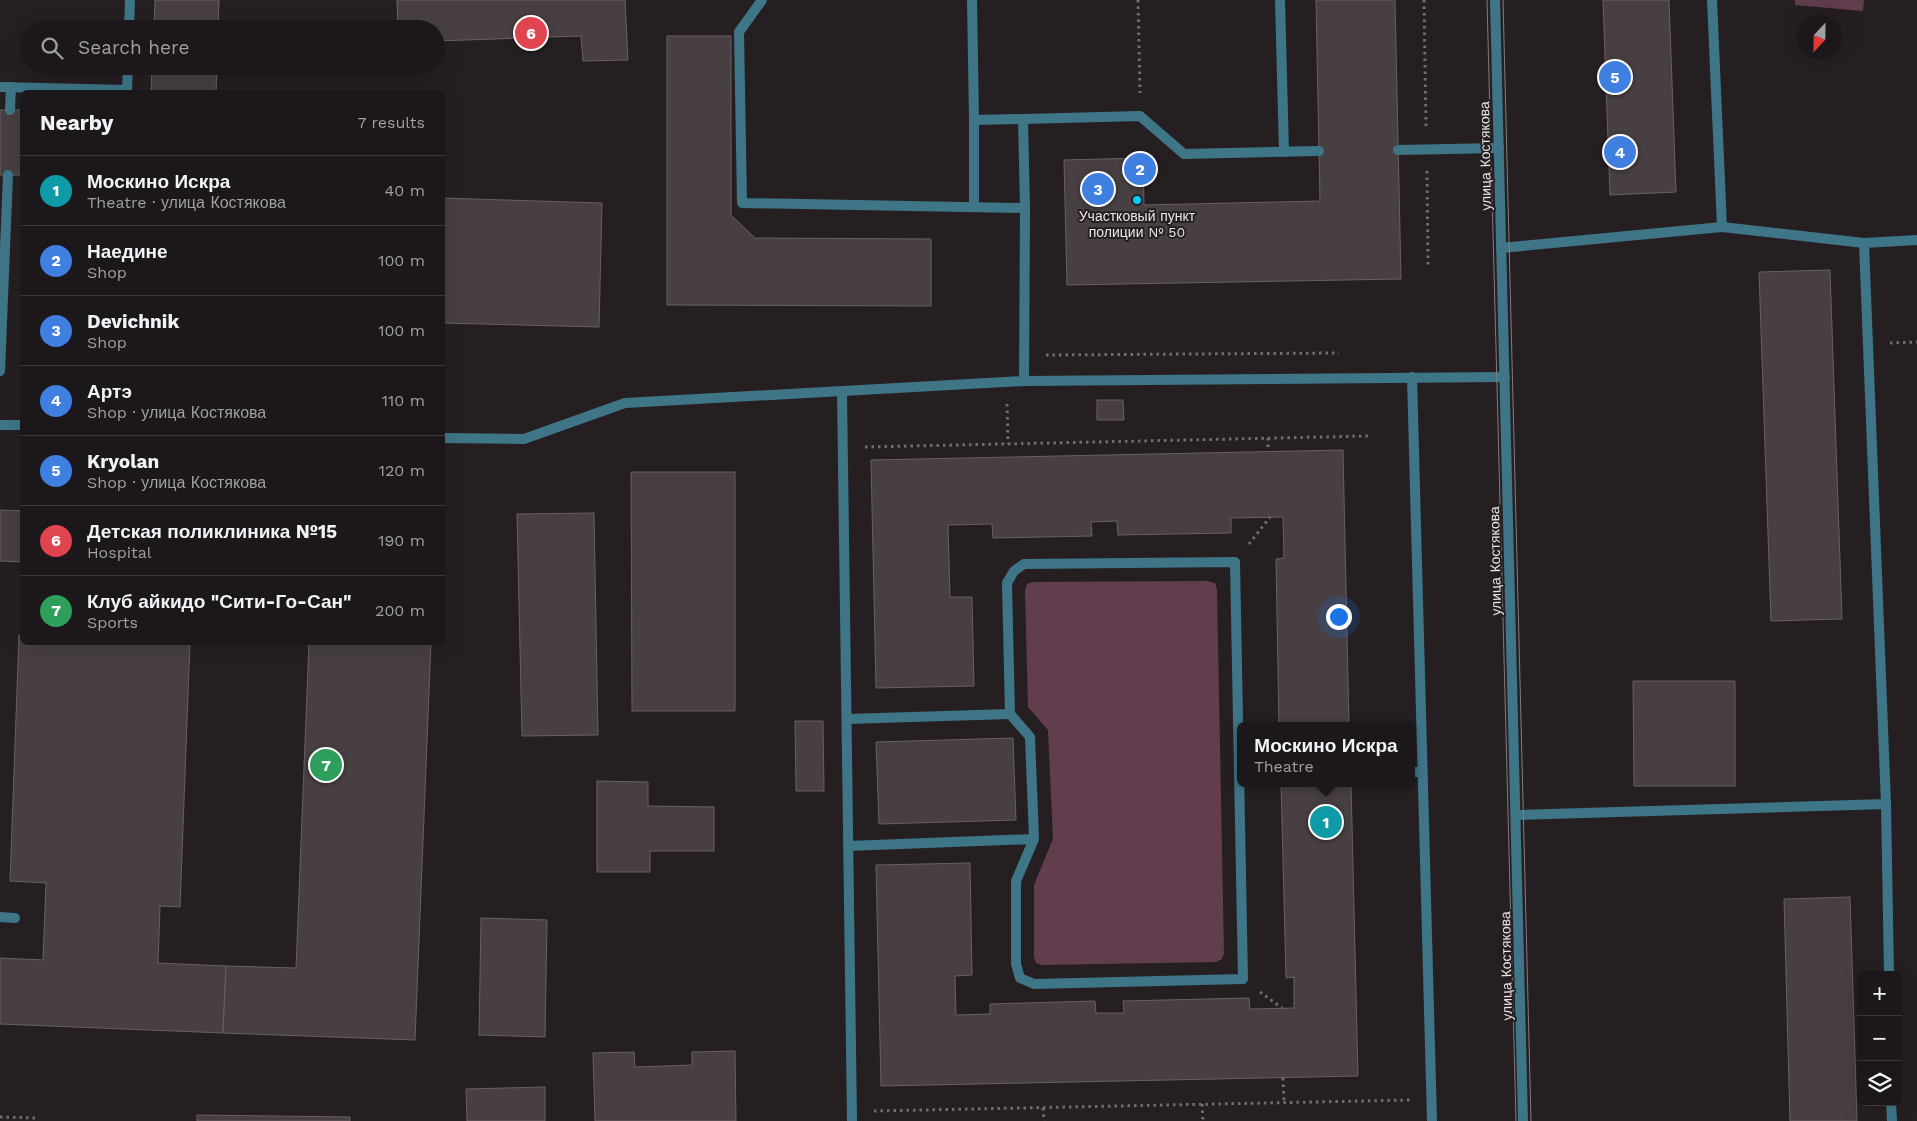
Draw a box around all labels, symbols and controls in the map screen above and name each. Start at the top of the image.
pin: 6 [515,14,547,52]
north arrow [1797,15,1842,60]
search box [20,20,445,75]
icon: search [38,34,66,62]
text: Search here [78,36,189,59]
pin: 5 [1599,58,1631,96]
street label: улица Костякова [1476,101,1494,211]
text: Nearby [40,110,113,135]
text: 7 results [358,113,425,132]
pin: 4 [1604,133,1636,171]
pin: 2 [1124,150,1156,188]
text: Москино Искра [87,170,230,193]
pin: 3 [1082,170,1114,208]
text: 1 [53,181,59,200]
text: 40 m [385,181,425,200]
text: Theatre · улица Костякова [87,193,286,212]
marker: Участковый пункт полиции № 50 [1131,194,1143,206]
place label: Участковый пункт полиции № 50 [1079,208,1196,240]
text: Наедине [87,240,168,263]
text: 2 [51,251,61,270]
text: 100 m [378,251,425,270]
text: Shop [87,263,127,282]
text: Devichnik [87,310,179,333]
text: 3 [51,321,61,340]
text: 100 m [378,321,425,340]
text: Shop [87,333,127,352]
text: Артэ [87,380,132,403]
text: 4 [51,391,61,410]
text: 110 m [382,391,425,410]
text: Shop · улица Костякова [87,403,266,422]
text: Kryolan [87,450,159,473]
text: 5 [51,461,61,480]
text: 120 m [379,461,425,480]
text: Shop · улица Костякова [87,473,266,492]
street label: улица Костякова [1486,506,1504,616]
text: Детская поликлиника №15 [87,520,337,543]
text: 6 [51,531,61,550]
text: 190 m [378,531,425,550]
text: Hospital [87,543,152,562]
text: Клуб айкидо "Сити-Го-Сан" [87,590,352,613]
text: 7 [51,601,61,620]
text: 200 m [375,601,425,620]
your location [1326,604,1352,630]
text: Sports [87,613,138,632]
popup [1237,722,1415,787]
text: Москино Искра [1254,734,1398,757]
pin: 7 [310,746,342,784]
text: Theatre [1254,757,1314,776]
pin: 1 [1310,803,1342,841]
street label: улица Костякова [1497,911,1515,1021]
map controls [1857,971,1902,1106]
button: + [1857,971,1902,1016]
button: − [1857,1016,1902,1061]
button: layers [1857,1061,1902,1106]

